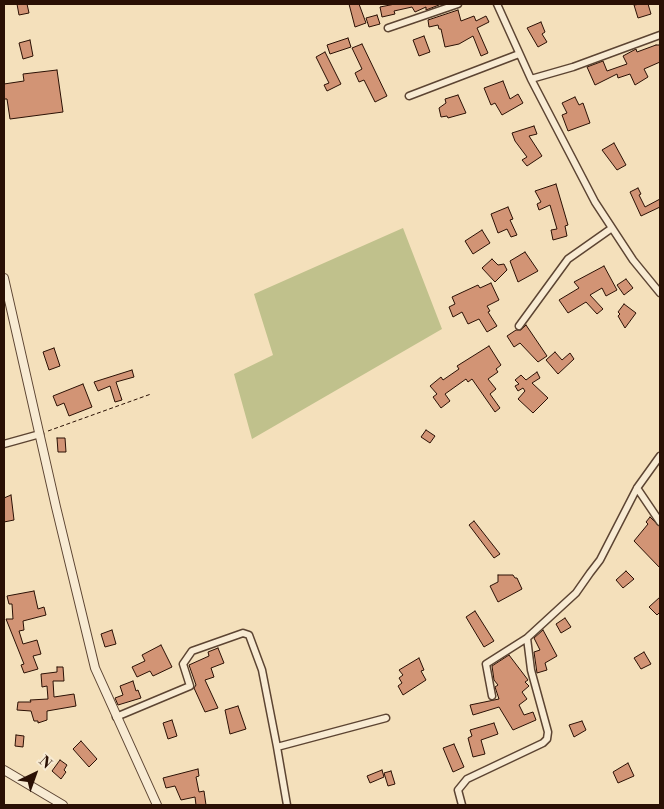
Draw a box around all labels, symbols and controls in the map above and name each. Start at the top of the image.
north arrow [10,749,60,799]
text: N [35,752,55,773]

